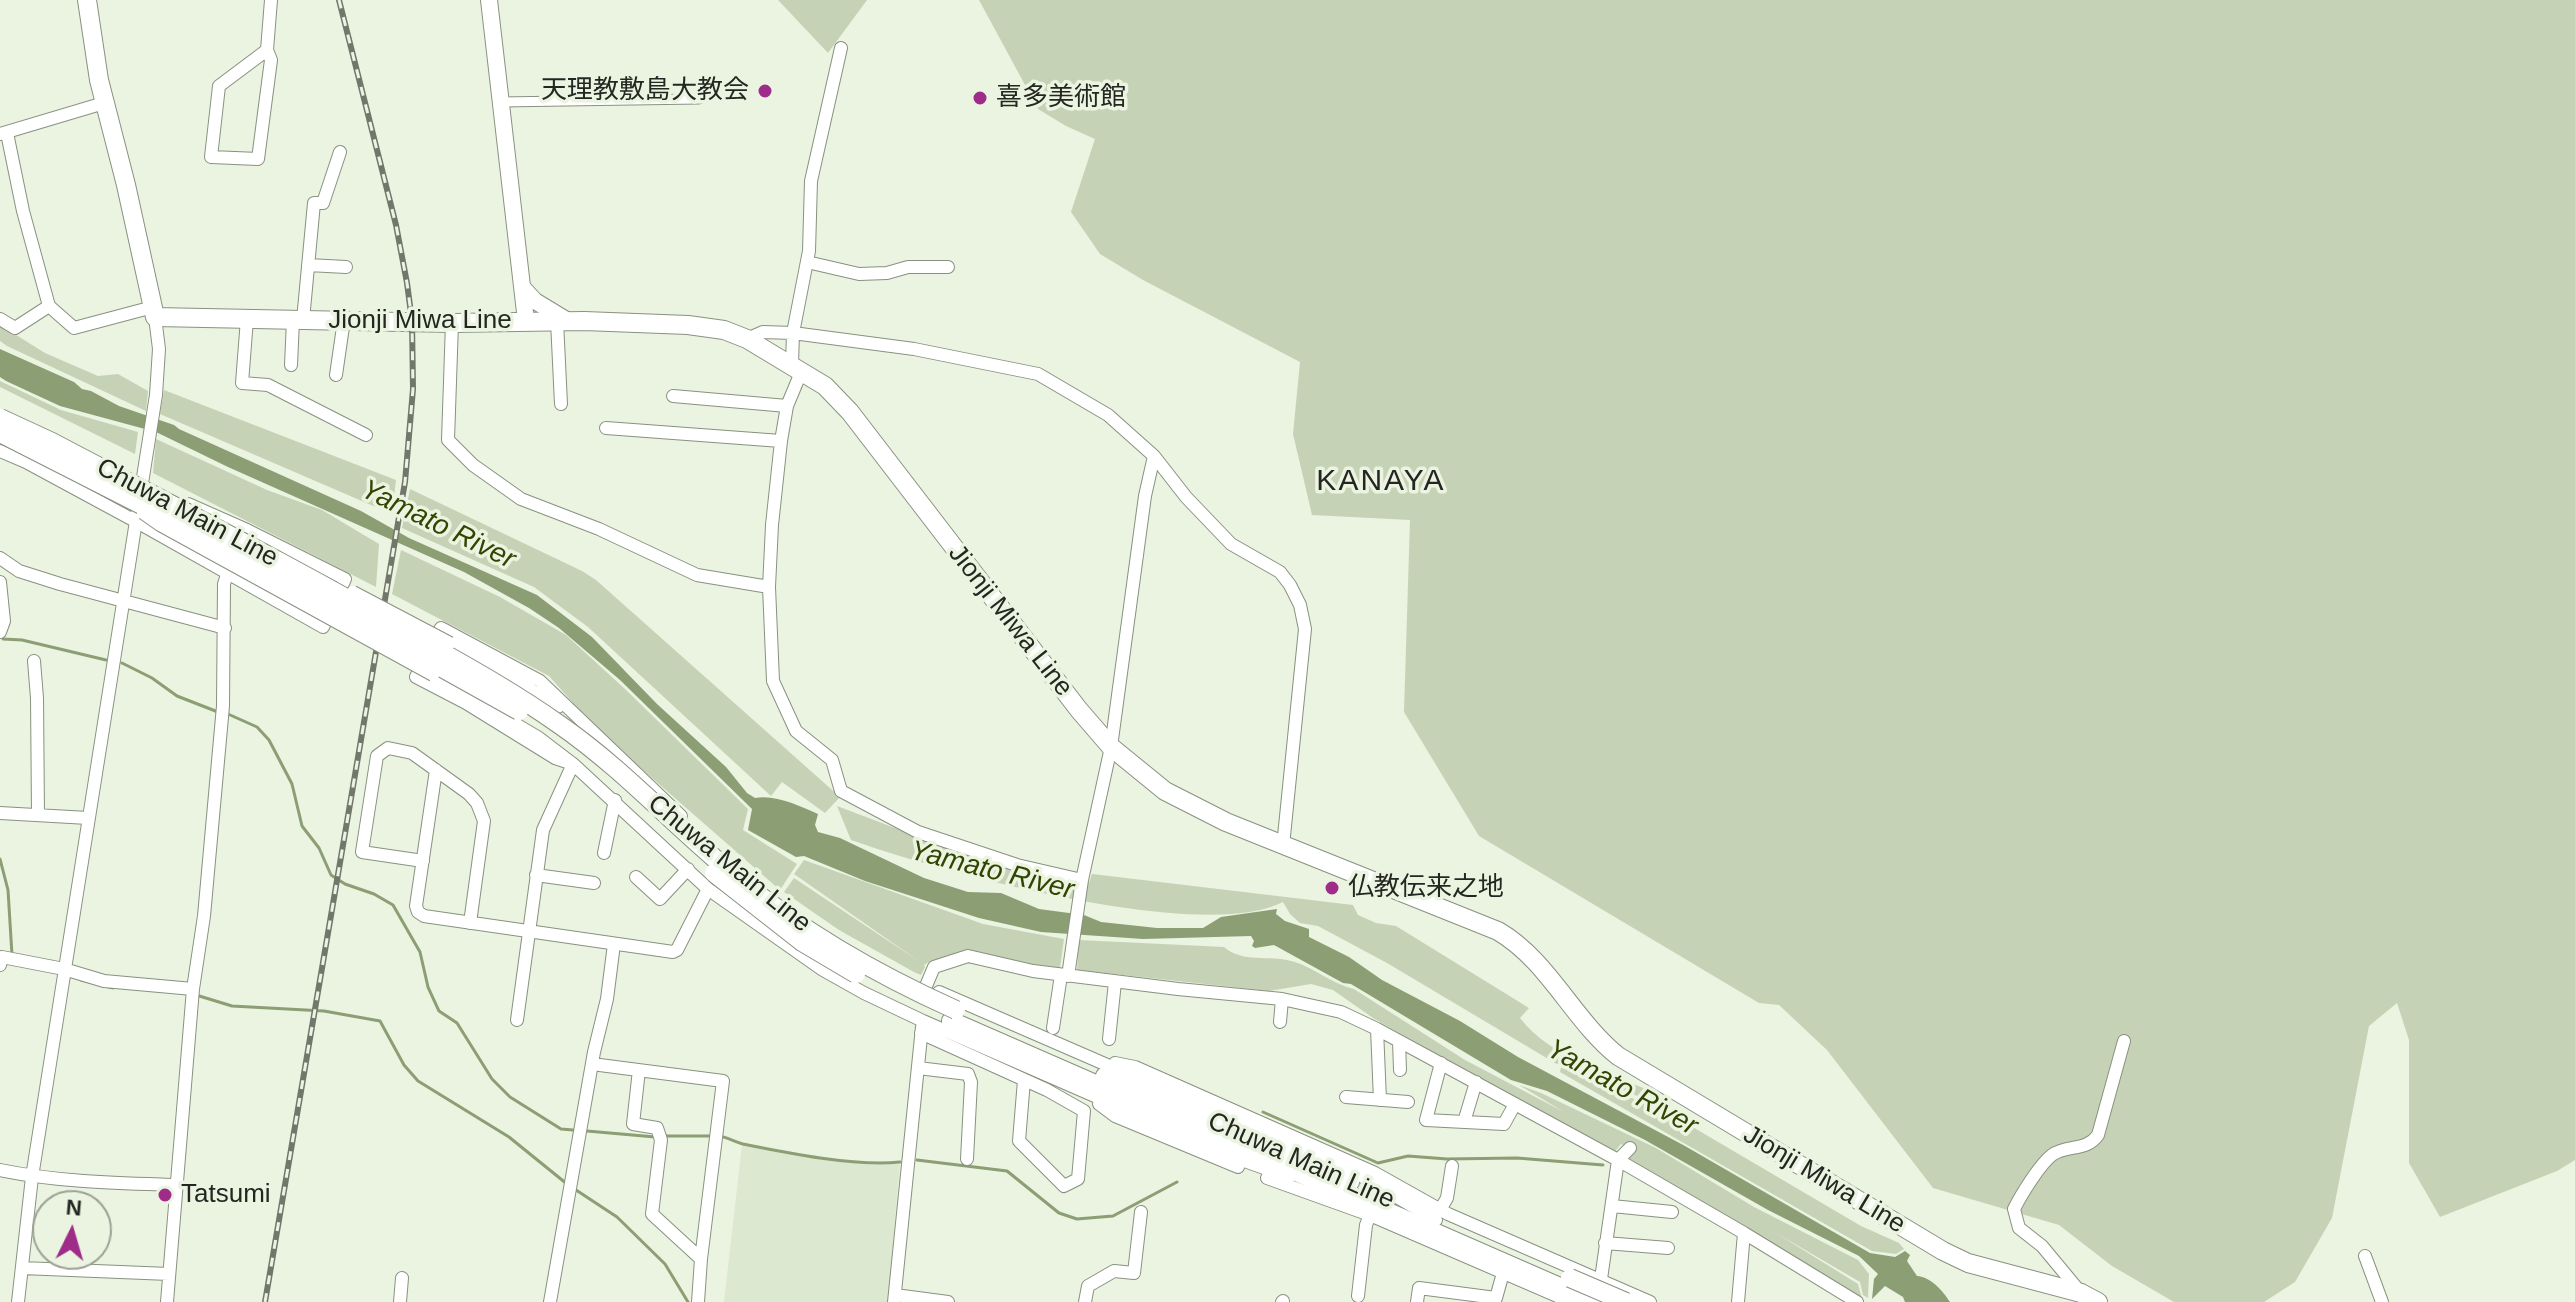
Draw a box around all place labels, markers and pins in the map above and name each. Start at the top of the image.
place label: 天理教敷島大教会 [541,75,749,107]
marker: 天理教敷島大教会 [756,82,774,100]
place label: 喜多美術館 [996,82,1126,114]
marker: 喜多美術館 [971,89,989,107]
place label: 仏教伝来之地 [1348,872,1504,904]
marker: 仏教伝来之地 [1323,879,1341,897]
place label: Tatsumi [181,1179,271,1211]
marker: Tatsumi [156,1186,174,1204]

